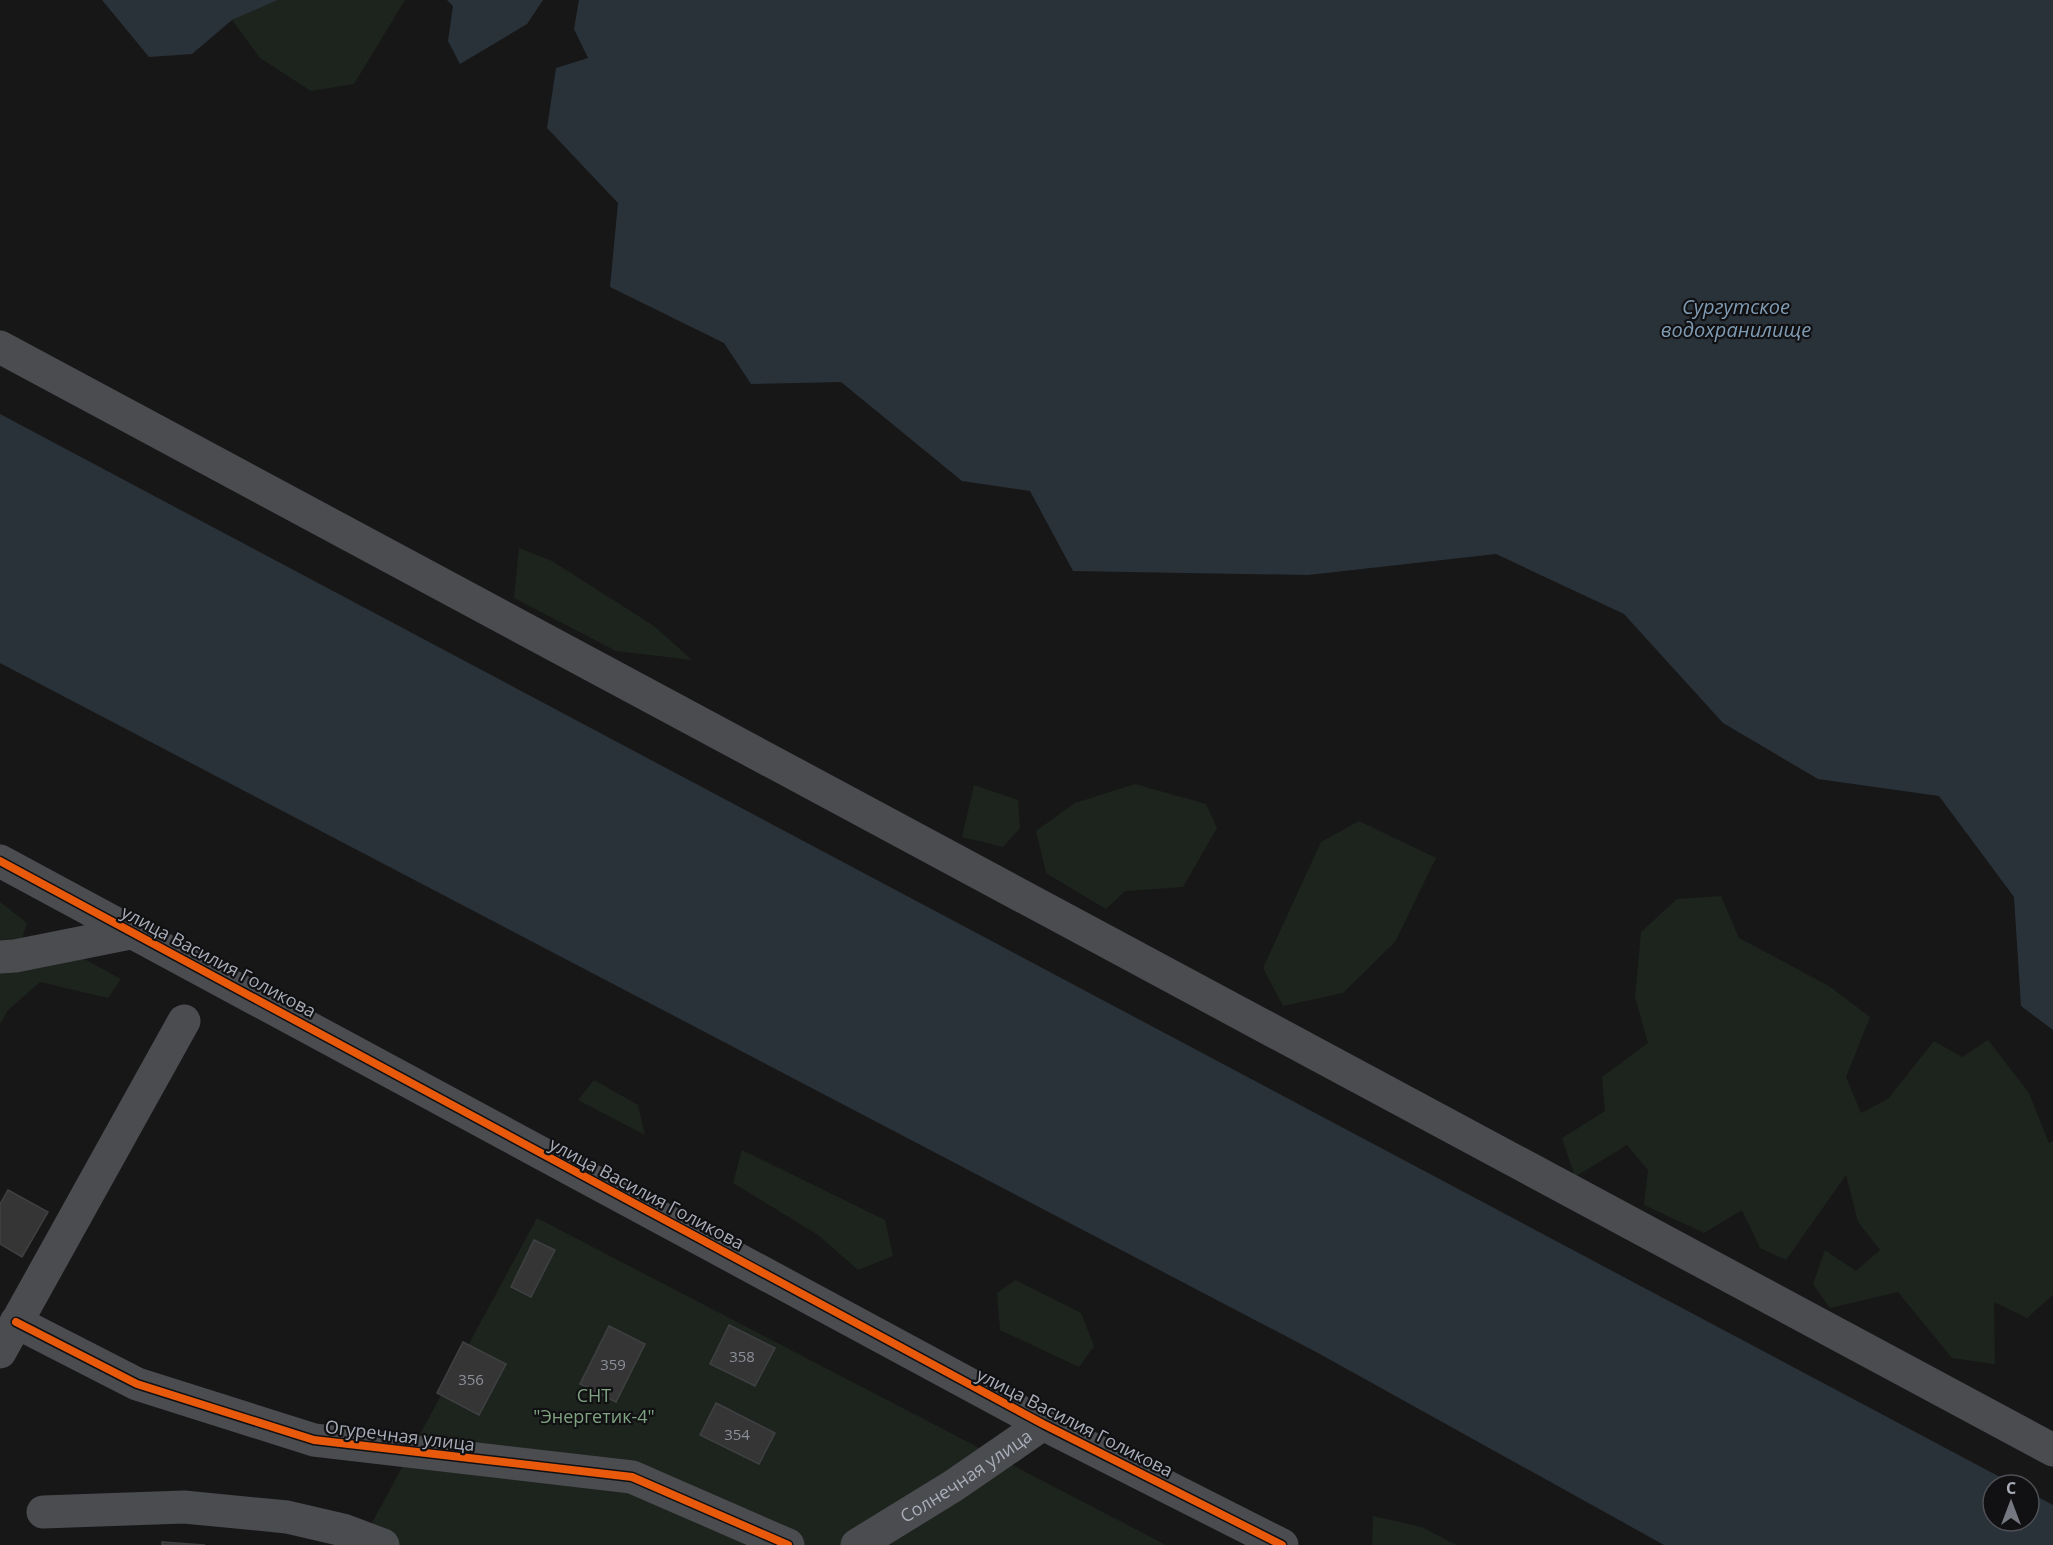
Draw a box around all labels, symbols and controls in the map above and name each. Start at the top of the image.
water label: Сургутское водохранилище [1661,293,1811,343]
street label: улица Василия Голикова [117,899,321,1023]
street label: улица Василия Голикова [545,1131,749,1255]
house number: 358 [729,1346,755,1366]
house number: 359 [600,1354,626,1374]
street label: улица Василия Голикова [973,1362,1177,1482]
house number: 356 [458,1369,484,1389]
park label: СНТ "Энергетик-4" [533,1383,655,1428]
street label: Огуречная улица [324,1414,476,1456]
street label: Солнечная улица [895,1423,1036,1528]
house number: 354 [724,1424,750,1444]
north arrow [1981,1473,2041,1533]
text: С [2006,1477,2016,1499]

